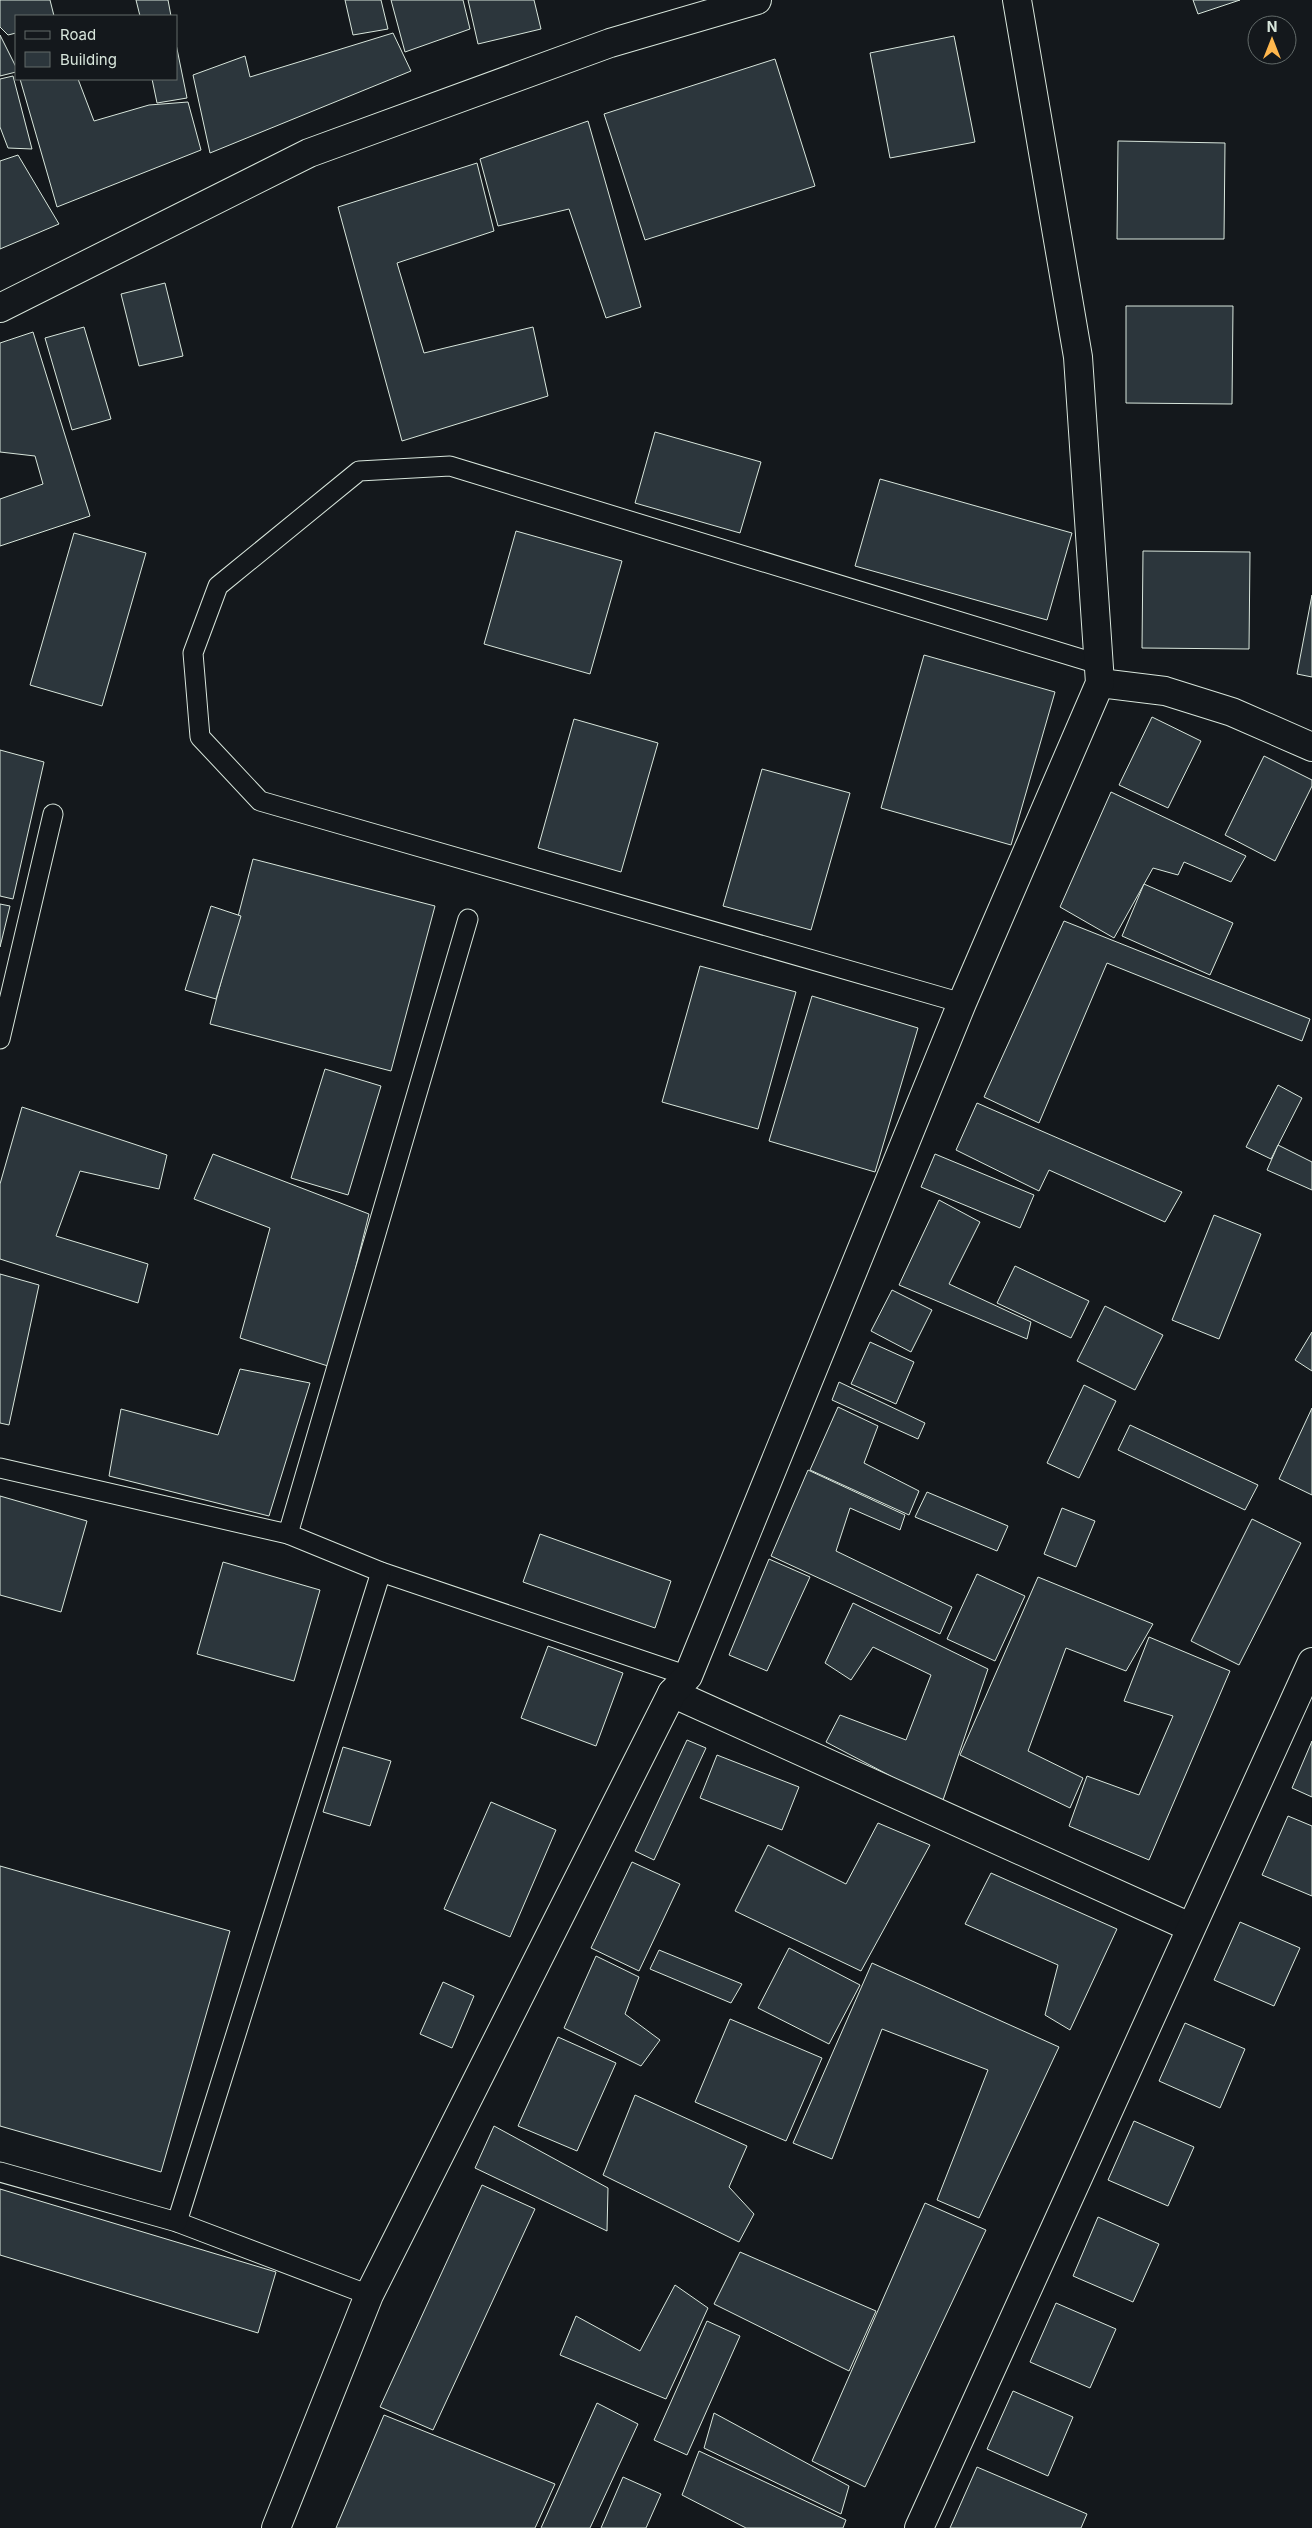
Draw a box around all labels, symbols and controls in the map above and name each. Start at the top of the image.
legend [15,15,178,80]
north arrow [1247,15,1297,65]
text: N [1267,18,1277,35]
text: Road [60,25,96,44]
text: Building [60,50,117,69]

